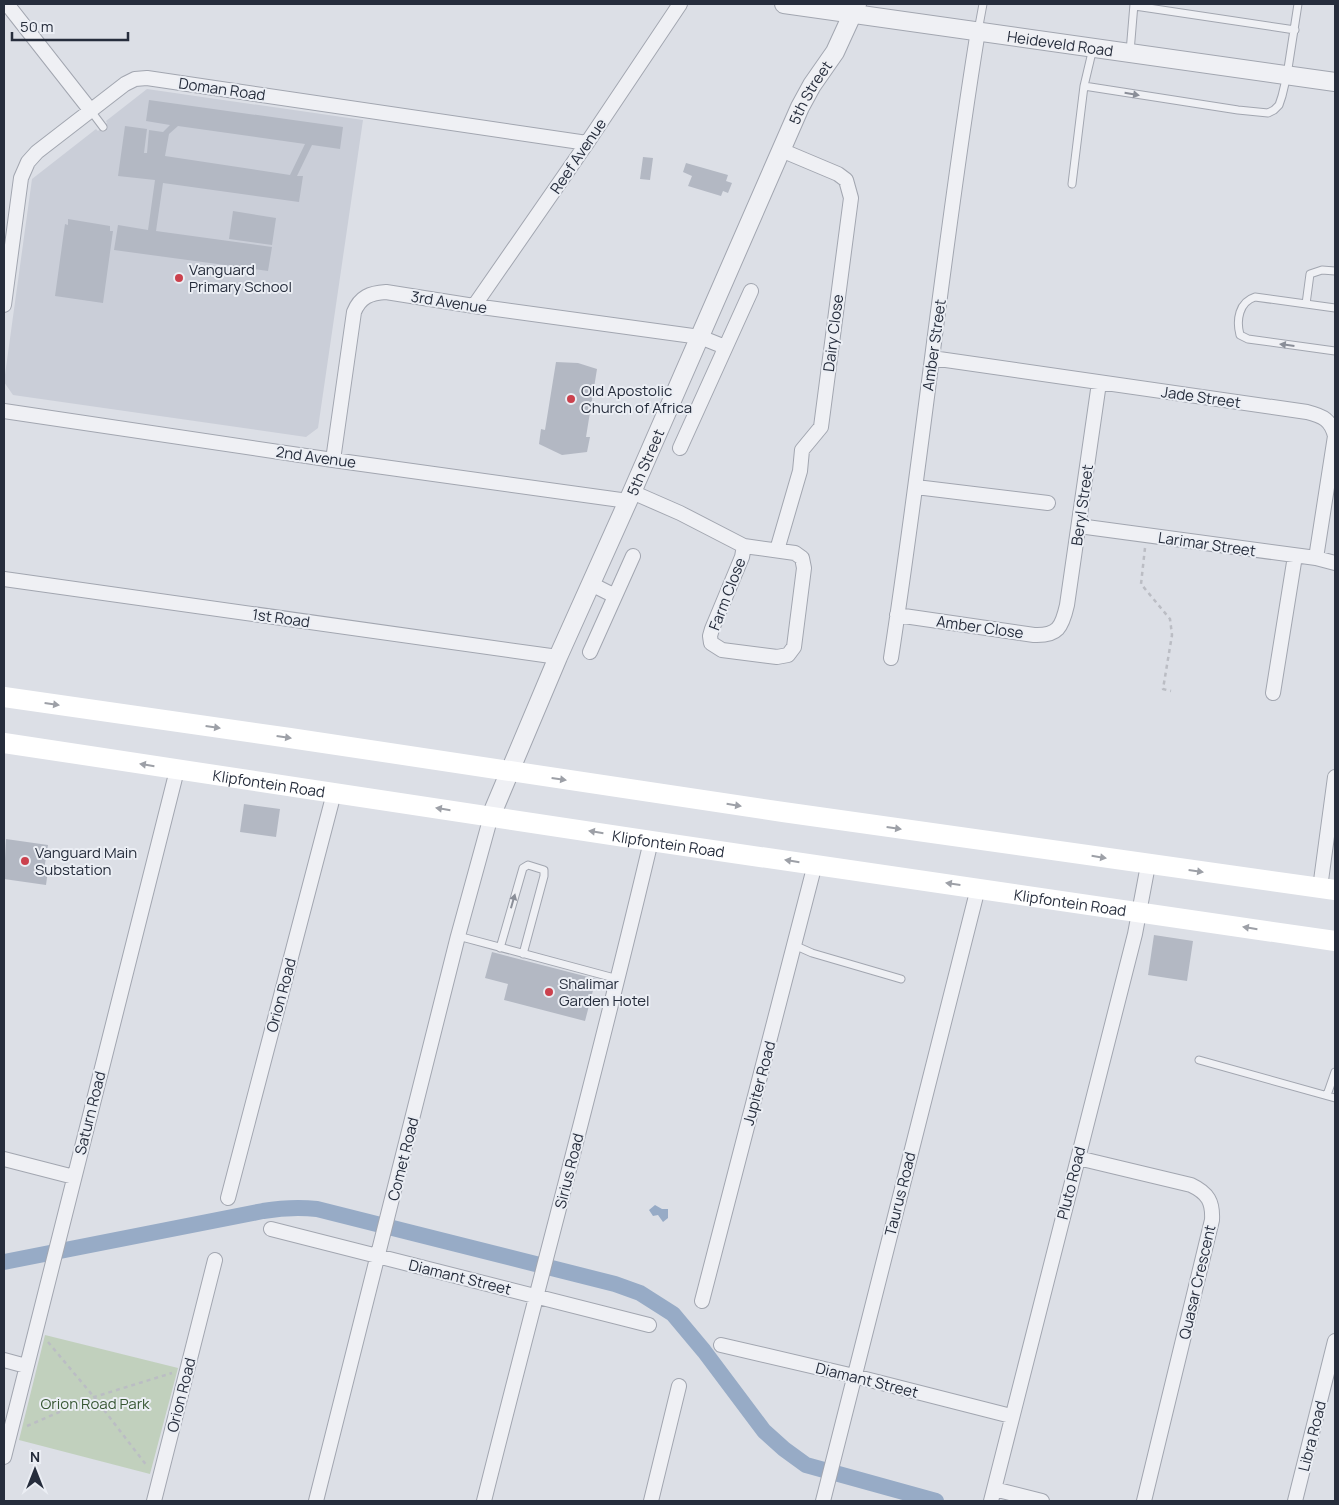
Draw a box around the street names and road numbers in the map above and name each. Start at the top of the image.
street label: Heideveld Road [1006,25,1115,61]
street label: 5th Street [783,56,837,128]
street label: Doman Road [177,73,267,105]
street label: Reef Avenue [545,114,611,198]
street label: 3rd Avenue [409,286,489,318]
street label: Dairy Close [818,293,848,373]
street label: Amber Street [917,298,951,392]
street label: Jade Street [1160,381,1242,413]
street label: 5th Street [621,425,669,499]
street label: 2nd Avenue [275,441,358,473]
street label: Beryl Street [1066,463,1098,547]
street label: Larimar Street [1157,527,1257,561]
street label: Farm Close [704,554,751,633]
street label: 1st Road [251,604,311,632]
street label: Amber Close [935,610,1025,644]
street label: Klipfontein Road [211,764,326,802]
street label: Klipfontein Road [611,825,726,862]
street label: Klipfontein Road [1013,884,1128,921]
street label: Orion Road [261,956,301,1034]
street label: Jupiter Road [738,1038,780,1128]
street label: Saturn Road [69,1069,111,1157]
street label: Comet Road [382,1115,424,1203]
street label: Sirius Road [549,1131,589,1211]
street label: Pluto Road [1052,1144,1090,1222]
street label: Taurus Road [879,1150,921,1238]
street label: Quasar Crescent [1174,1223,1220,1341]
street label: Diamant Street [407,1254,513,1300]
street label: Orion Road [162,1356,200,1434]
street label: Diamant Street [814,1357,920,1403]
street label: Libra Road [1293,1399,1331,1473]

